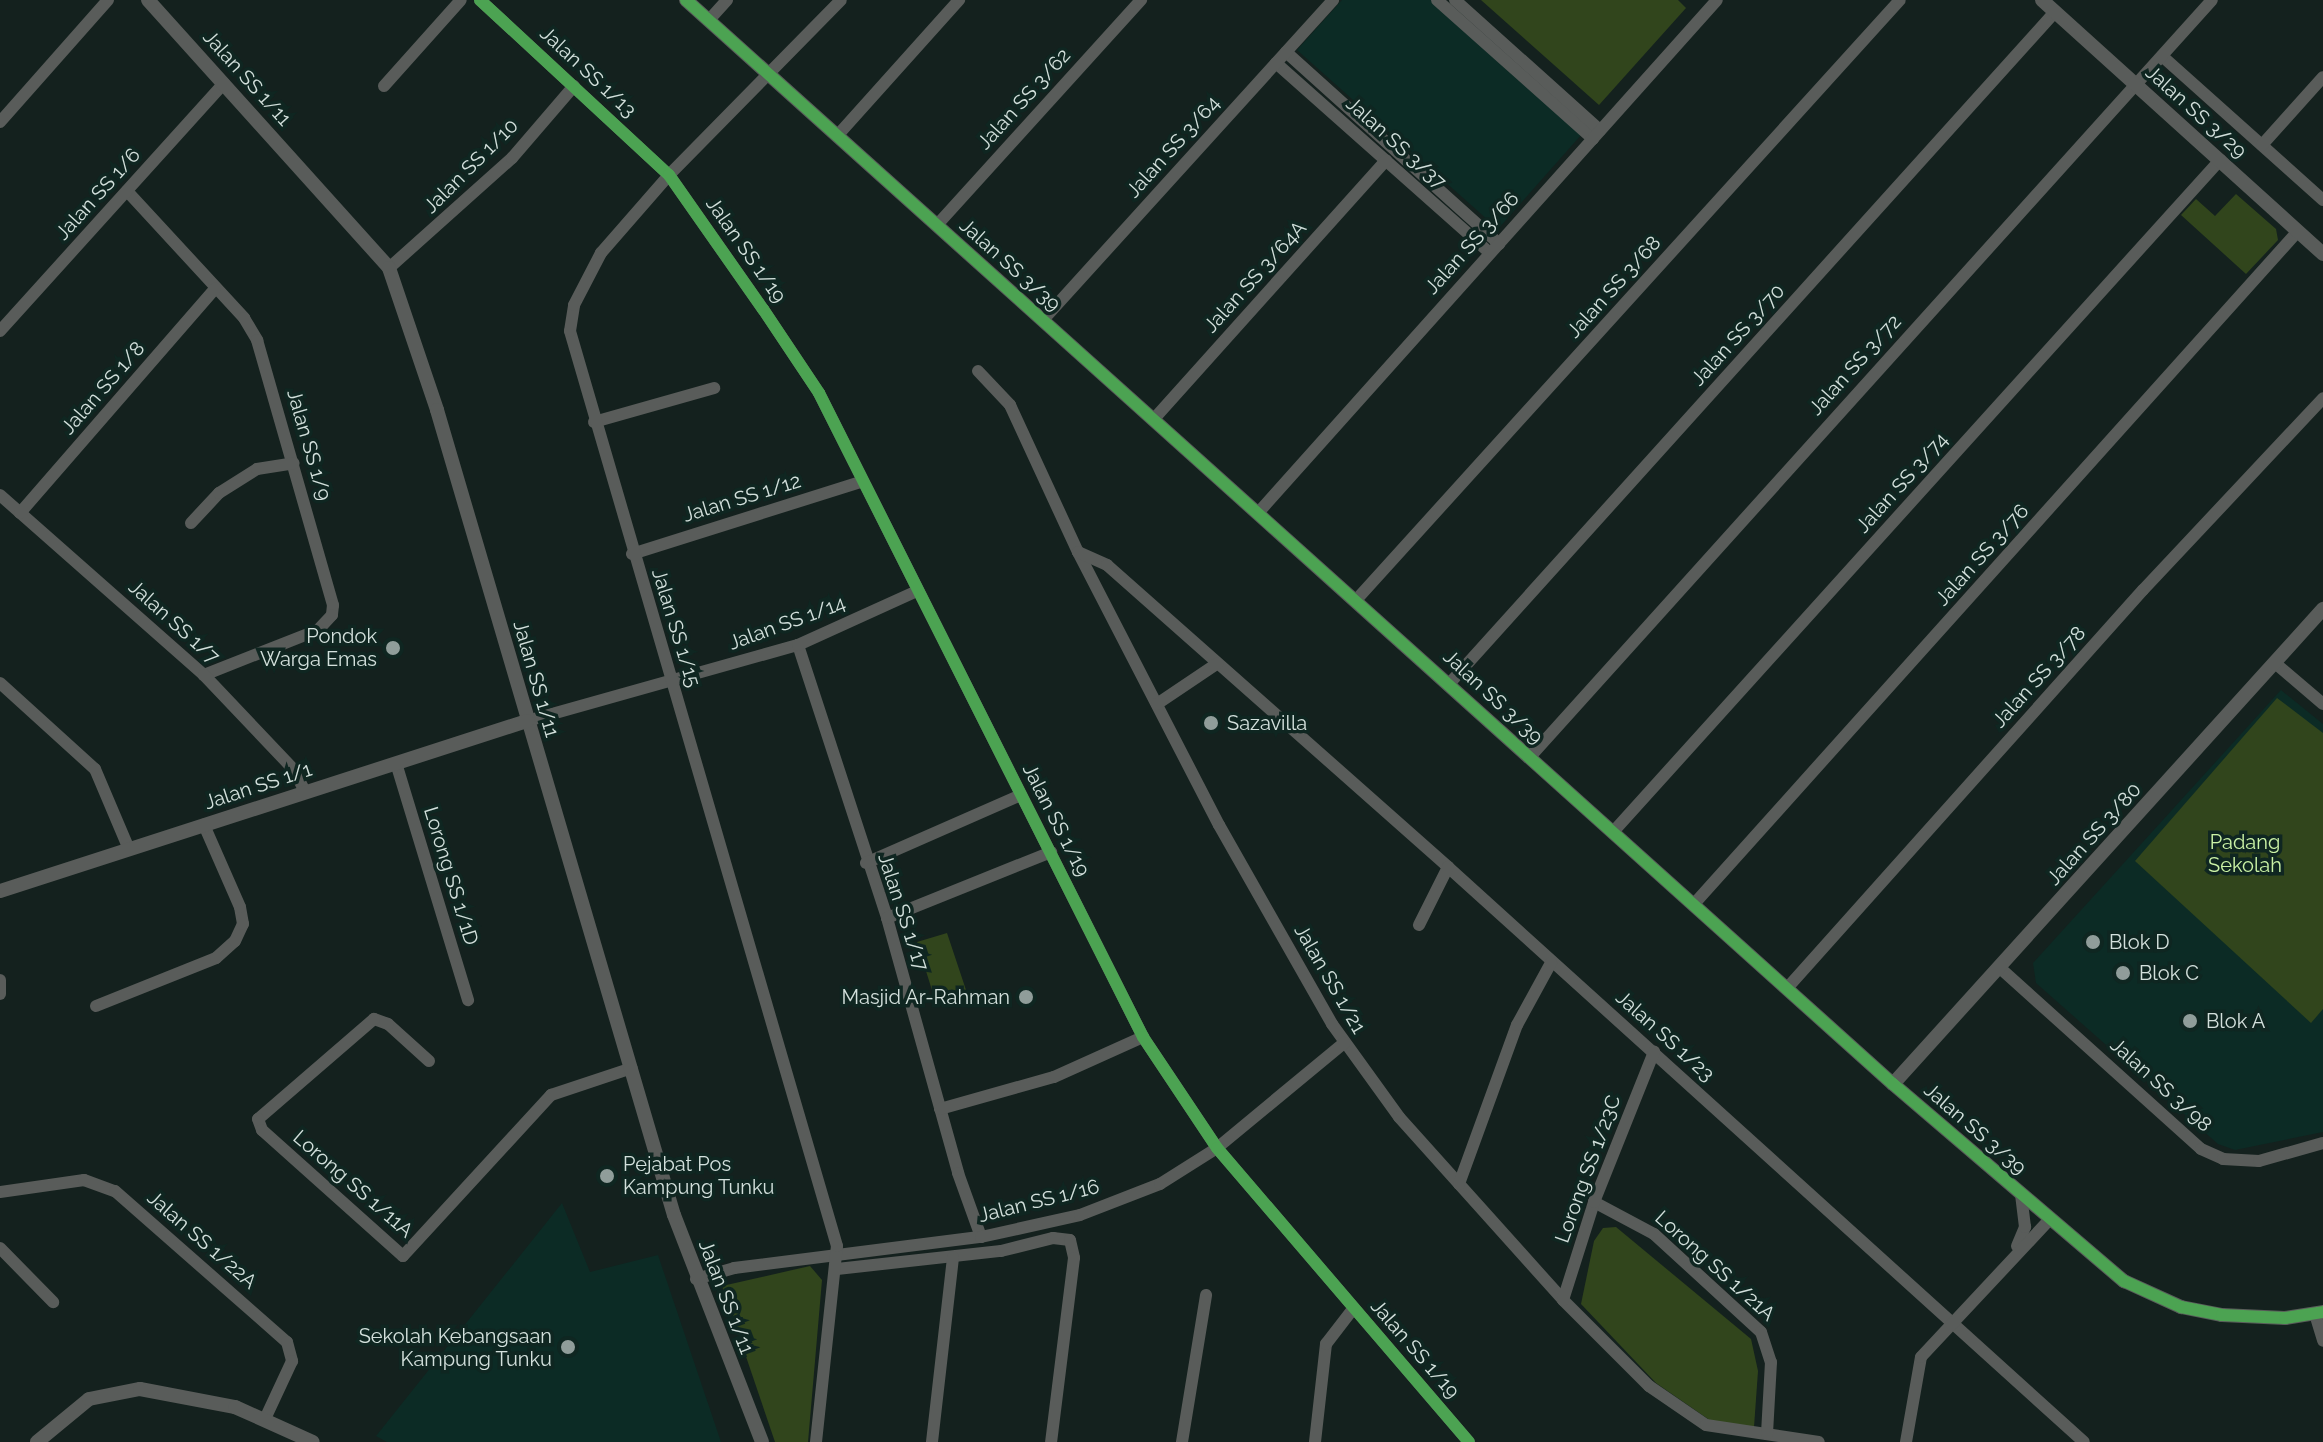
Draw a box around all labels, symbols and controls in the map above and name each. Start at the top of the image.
street label: Jalan SS 1/13 [535,22,641,122]
street label: Jalan SS 1/11 [198,25,296,131]
street label: Jalan SS 3/62 [972,44,1076,154]
street label: Jalan SS 3/29 [2141,61,2251,163]
street label: Jalan SS 3/64 [1121,91,1225,203]
street label: Jalan SS 3/37 [1341,92,1451,194]
street label: Jalan SS 1/10 [419,114,523,218]
street label: Jalan SS 1/6 [51,143,145,245]
street label: Jalan SS 3/66 [1420,187,1524,299]
street label: Jalan SS 1/19 [701,193,791,307]
street label: Jalan SS 3/39 [955,213,1065,317]
street label: Jalan SS 3/64A [1199,216,1311,338]
street label: Jalan SS 3/68 [1562,231,1666,343]
street label: Jalan SS 3/70 [1686,279,1790,391]
street label: Jalan SS 3/72 [1804,310,1906,420]
street label: Jalan SS 1/8 [56,337,150,439]
street label: Jalan SS 1/9 [282,387,336,503]
street label: Jalan SS 3/74 [1851,428,1953,538]
street label: Jalan SS 1/12 [680,469,804,527]
street label: Jalan SS 3/76 [1930,499,2034,611]
street label: Jalan SS 1/15 [647,566,705,690]
street label: Jalan SS 1/7 [124,575,224,669]
street label: Jalan SS 1/14 [725,591,849,655]
street label: Jalan SS 1/11 [508,618,564,740]
street label: Jalan SS 3/78 [1987,621,2091,733]
place label: Pondok Warga Emas [260,624,377,671]
marker: Pondok Warga Emas [384,639,402,657]
street label: Jalan SS 3/39 [1438,645,1548,749]
place label: Sazavilla [1227,711,1307,735]
marker: Sazavilla [1202,714,1220,732]
street label: Jalan SS 1/1 [201,757,315,815]
street label: Jalan SS 1/19 [1017,760,1095,880]
street label: Jalan SS 3/80 [2042,778,2146,890]
street label: Lorong SS 1/1D [419,804,483,948]
park label: Padang Sekolah [2208,830,2282,877]
street label: Jalan SS 1/17 [873,850,933,974]
street label: Jalan SS 1/21 [1289,920,1371,1038]
place label: Blok D [2109,930,2170,954]
marker: Blok D [2084,933,2102,951]
place label: Blok C [2139,961,2199,985]
marker: Blok C [2114,964,2132,982]
place label: Masjid Ar-Rahman [841,985,1010,1009]
street label: Jalan SS 1/23 [1611,986,1719,1086]
marker: Masjid Ar-Rahman [1017,988,1035,1006]
place label: Blok A [2206,1009,2266,1033]
marker: Blok A [2181,1012,2199,1030]
street label: Jalan SS 3/98 [2105,1033,2217,1137]
street label: Jalan SS 3/39 [1919,1078,2031,1180]
street label: Lorong SS 1/23C [1550,1092,1626,1246]
street label: Lorong SS 1/11A [288,1125,418,1243]
place label: Pejabat Pos Kampung Tunku [623,1152,775,1199]
marker: Pejabat Pos Kampung Tunku [598,1167,616,1185]
street label: Jalan SS 1/16 [976,1174,1102,1228]
street label: Jalan SS 1/22A [142,1186,262,1294]
street label: Lorong SS 1/21A [1650,1206,1780,1326]
street label: Jalan SS 1/11 [693,1237,759,1357]
street label: Jalan SS 1/19 [1365,1295,1465,1403]
place label: Sekolah Kebangsaan Kampung Tunku [359,1324,552,1371]
marker: Sekolah Kebangsaan Kampung Tunku [559,1338,577,1356]

